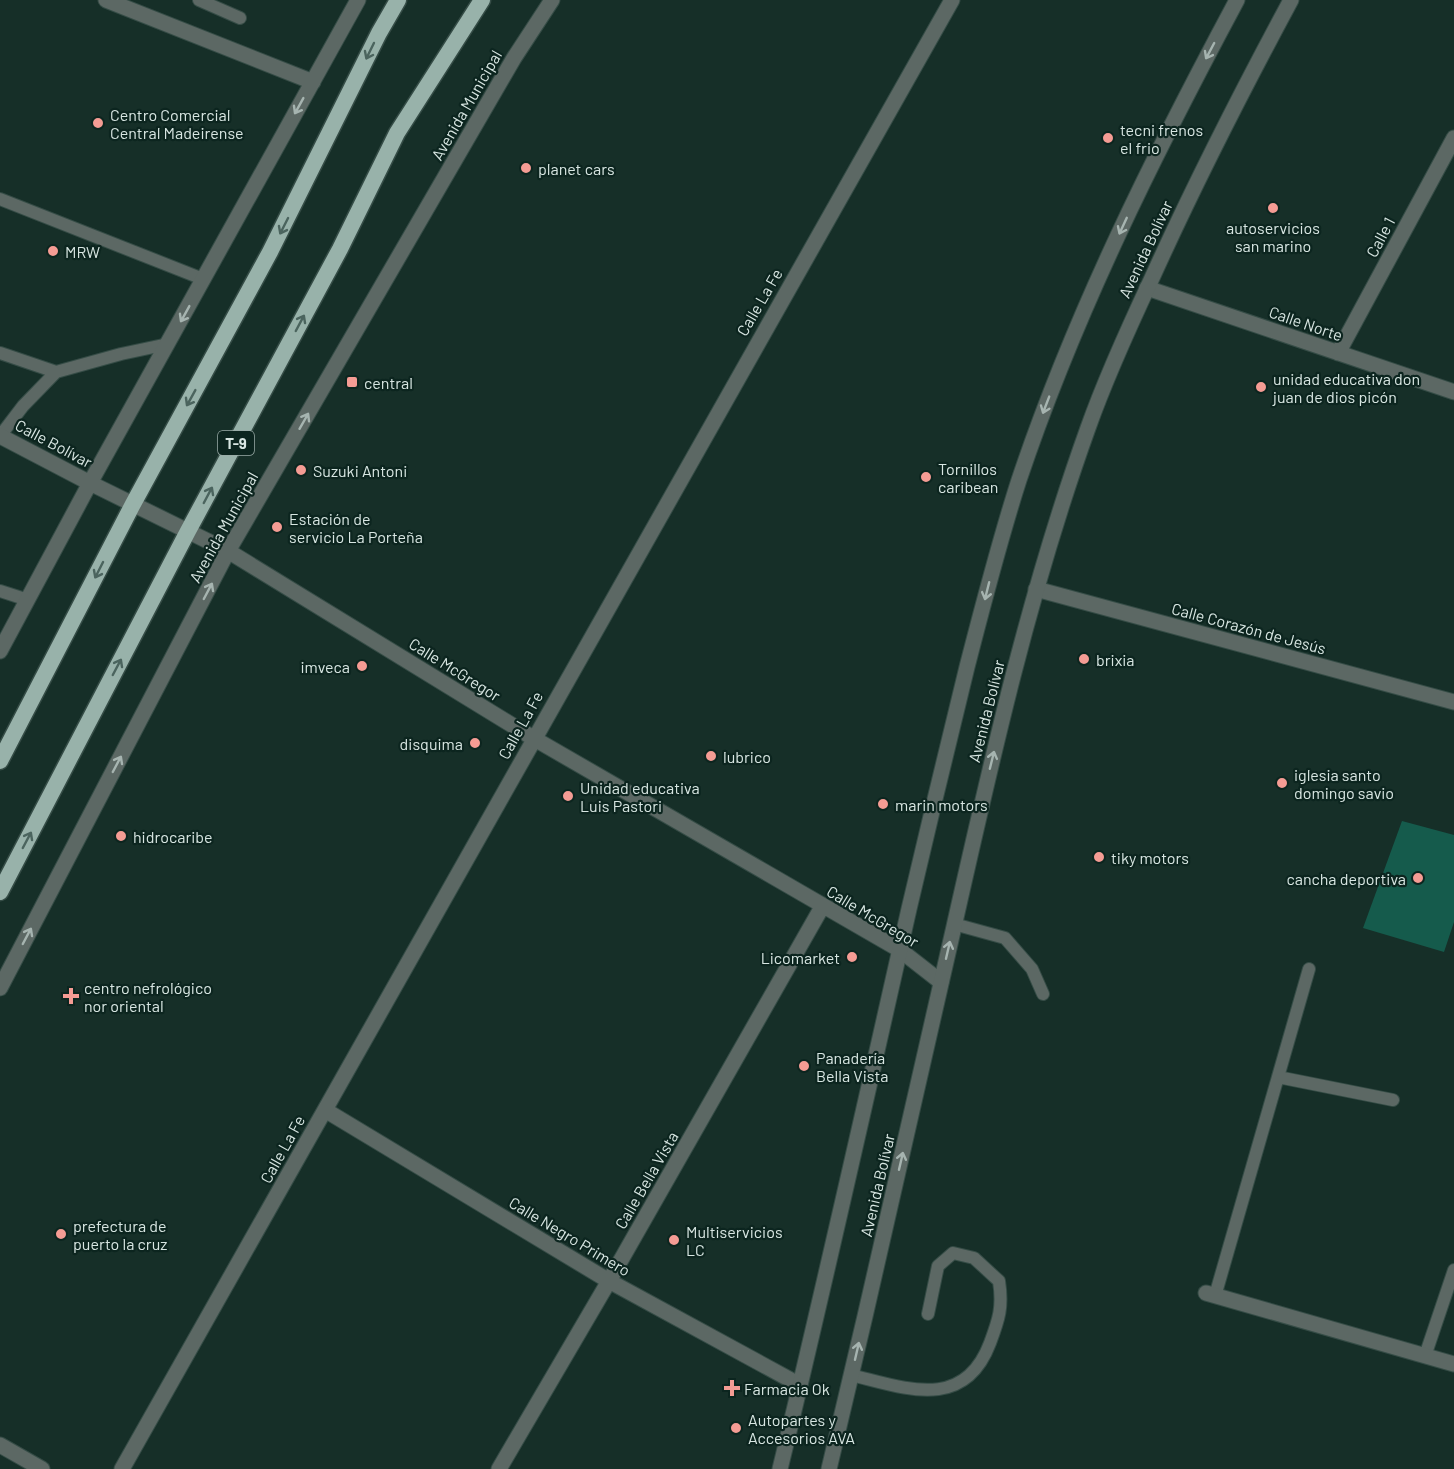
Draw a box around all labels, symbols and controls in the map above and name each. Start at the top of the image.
one-way arrow [363,42,375,60]
one-way arrow [1204,42,1215,60]
street label: Avenida Municipal [427,47,505,163]
one-way arrow [293,97,305,114]
place label: Centro Comercial Central Madeirense [110,105,244,142]
marker: Centro Comercial Central Madeirense [91,116,105,130]
place label: tecni frenos el frio [1120,120,1203,157]
marker: tecni frenos el frio [1101,131,1115,145]
place label: planet cars [538,159,615,178]
marker: planet cars [519,161,533,175]
street label: Avenida Bolívar [1114,197,1176,301]
marker: autoservicios san marino [1266,201,1280,215]
street label: Calle 1 [1362,214,1398,260]
one-way arrow [277,217,289,235]
one-way arrow [1116,217,1128,235]
place label: autoservicios san marino [1226,218,1320,255]
place label: MRW [65,242,100,261]
marker: MRW [46,244,60,258]
street label: Calle La Fe [732,265,786,339]
street label: Calle Norte [1267,302,1345,344]
one-way arrow [179,304,190,322]
one-way arrow [294,315,306,332]
place label: unidad educativa don juan de dios picón [1272,369,1420,406]
place label: central [364,373,413,392]
marker: central [345,375,359,389]
marker: unidad educativa don juan de dios picón [1254,380,1268,394]
one-way arrow [185,389,197,406]
one-way arrow [1040,395,1051,414]
one-way arrow [298,413,310,430]
street label: Calle Bolívar [12,415,96,471]
road number: T-9 [218,431,254,455]
place label: Tornillos caribean [938,459,998,496]
place label: Suzuki Antoni [313,461,407,480]
marker: Suzuki Antoni [294,463,308,477]
street label: Avenida Municipal [185,468,261,586]
marker: Tornillos caribean [919,470,933,484]
one-way arrow [203,486,214,504]
place label: Estación de servicio La Porteña [289,509,423,546]
marker: Estación de servicio La Porteña [270,520,284,534]
one-way arrow [93,561,105,578]
one-way arrow [980,581,992,600]
one-way arrow [202,582,214,600]
street label: Calle Corazón de Jesús [1170,598,1328,658]
street label: Calle McGregor [406,633,504,705]
place label: brixia [1096,650,1135,669]
marker: brixia [1077,652,1091,666]
place label: imveca [300,657,350,676]
street label: Avenida Bolívar [964,658,1008,764]
one-way arrow [112,659,123,677]
marker: imveca [355,659,369,673]
street label: Calle La Fe [494,688,546,762]
place label: disquima [400,734,463,753]
marker: disquima [468,736,482,750]
place label: lubrico [723,747,771,766]
marker: lubrico [704,749,718,763]
one-way arrow [987,751,999,770]
one-way arrow [112,755,123,773]
place label: iglesia santo domingo savio [1294,765,1394,802]
marker: iglesia santo domingo savio [1275,776,1289,790]
place label: Unidad educativa Luis Pastori [580,778,700,815]
marker: Unidad educativa Luis Pastori [561,789,575,803]
place label: marin motors [895,795,988,814]
marker: marin motors [876,797,890,811]
place label: hidrocaribe [133,827,212,846]
marker: hidrocaribe [114,829,128,843]
one-way arrow [22,832,33,850]
place label: tiky motors [1111,848,1189,867]
marker: tiky motors [1092,850,1106,864]
place label: cancha deportiva [1286,869,1406,888]
marker: cancha deportiva [1411,871,1425,885]
street label: Calle McGregor [824,881,923,951]
one-way arrow [22,928,33,946]
one-way arrow [943,941,955,960]
place label: Licomarket [761,948,840,967]
marker: Licomarket [845,950,859,964]
place label: centro nefrológico nor oriental [84,978,212,1015]
marker: centro nefrológico nor oriental [62,987,80,1005]
place label: Panadería Bella Vista [816,1048,888,1085]
marker: Panadería Bella Vista [797,1059,811,1073]
street label: Calle La Fe [256,1112,308,1186]
street label: Calle Bella Vista [610,1128,682,1232]
street label: Avenida Bolívar [856,1131,898,1238]
one-way arrow [896,1152,907,1171]
street label: Calle Negro Primero [506,1192,634,1280]
place label: prefectura de puerto la cruz [73,1216,167,1253]
place label: Multiservicios LC [686,1222,783,1259]
marker: prefectura de puerto la cruz [54,1227,68,1241]
marker: Multiservicios LC [667,1233,681,1247]
one-way arrow [852,1342,864,1361]
place label: Farmacia Ok [744,1379,830,1398]
marker: Farmacia Ok [725,1381,739,1395]
place label: Autopartes y Accesorios AVA [748,1410,855,1447]
marker: Autopartes y Accesorios AVA [729,1421,743,1435]

